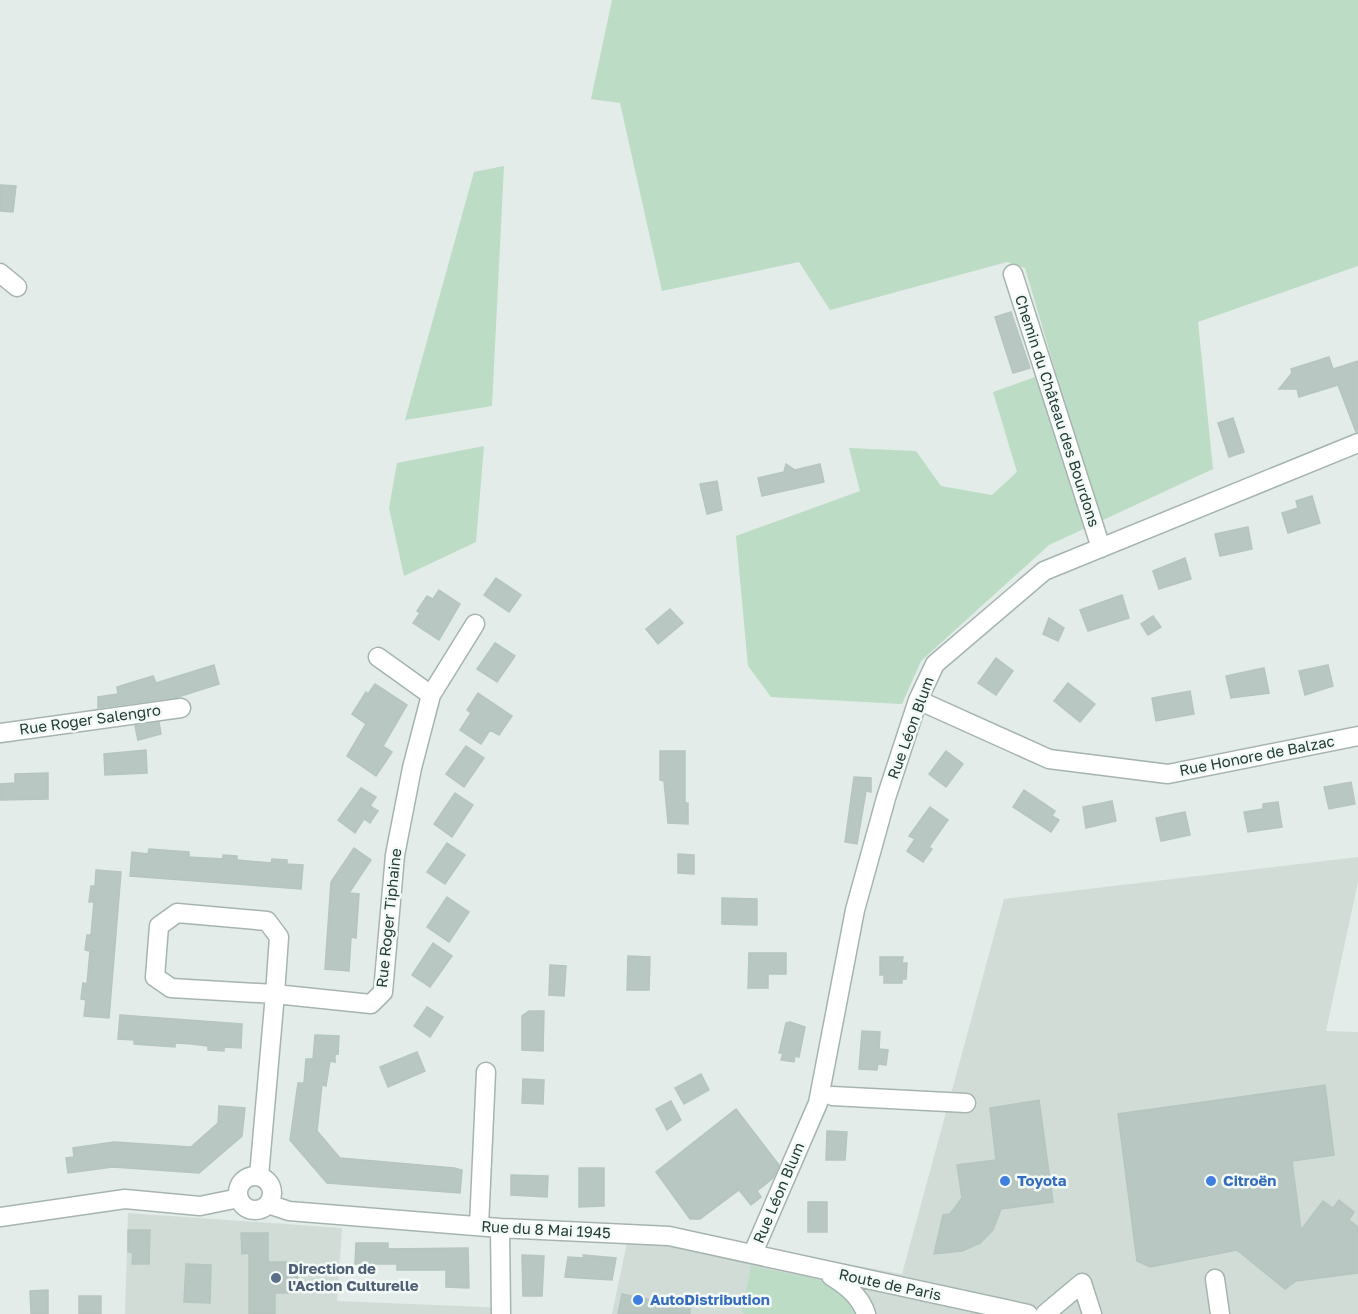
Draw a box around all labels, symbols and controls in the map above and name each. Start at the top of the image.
street label: Chemin du Château des Bourdons [1012,292,1104,529]
street label: Rue Léon Blum [883,674,937,781]
street label: Rue Roger Salengro [18,700,162,738]
street label: Rue Honore de Balzac [1178,731,1336,779]
street label: Rue Roger Tiphaine [372,847,404,989]
street label: Rue Léon Blum [749,1140,807,1246]
place label: Toyota [1017,1171,1067,1189]
place label: Citroën [1223,1171,1276,1189]
marker: Toyota [998,1174,1012,1188]
marker: Citroën [1204,1174,1218,1188]
street label: Rue du 8 Mai 1945 [481,1217,611,1241]
place label: Direction de l'Action Culturelle [288,1259,419,1294]
street label: Route de Paris [837,1264,943,1304]
marker: Direction de l'Action Culturelle [269,1271,283,1285]
place label: AutoDistribution [650,1290,770,1308]
marker: AutoDistribution [631,1293,645,1307]

